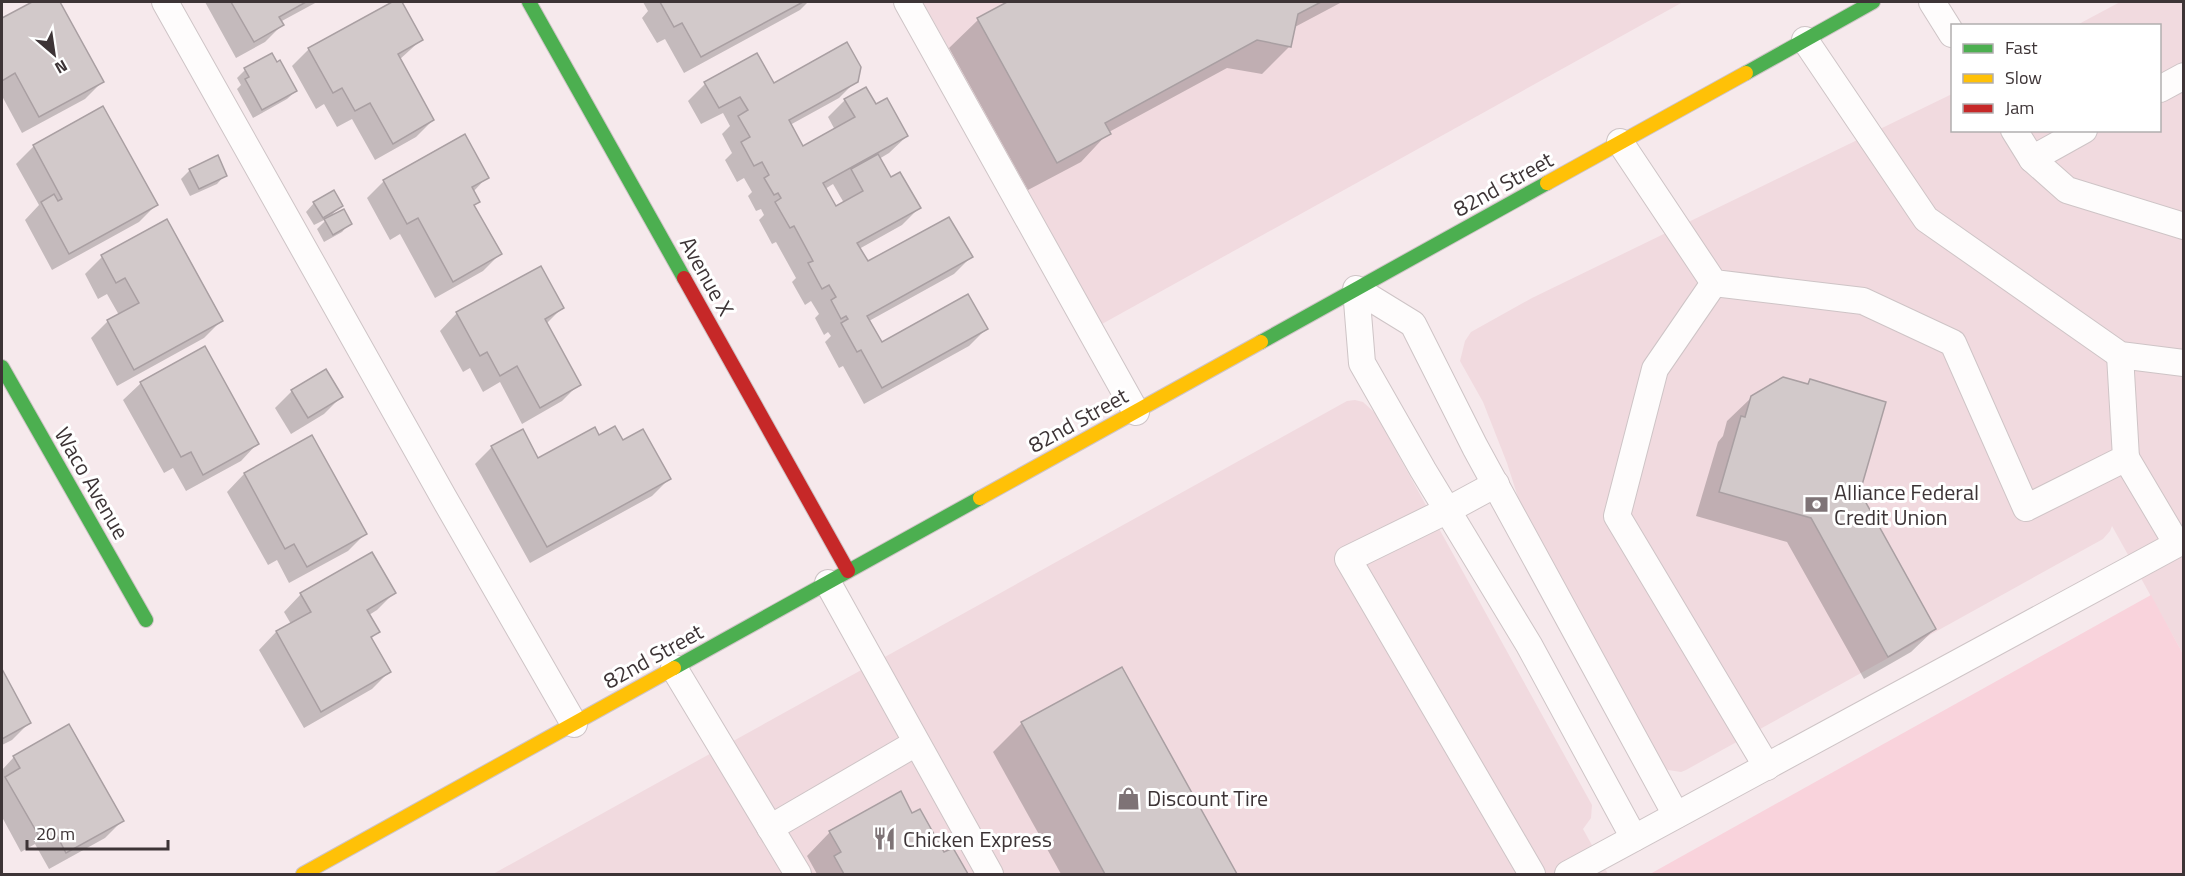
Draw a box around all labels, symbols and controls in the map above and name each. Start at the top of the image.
north arrow [24,24,84,84]
legend [1951,24,2161,132]
text: Fast [2005,34,2038,61]
text: N [51,54,72,80]
text: Slow [2005,64,2042,91]
text: Jam [2005,94,2034,121]
street label: 82nd Street [1447,142,1559,225]
street label: Avenue X [671,230,743,322]
street label: 82nd Street [1022,378,1134,461]
street label: Waco Avenue [46,420,138,546]
place label: Alliance Federal Credit Union [1834,475,1979,534]
bank icon: Alliance Federal Credit Union [1803,492,1829,518]
street label: 82nd Street [597,614,709,697]
place label: Discount Tire [1147,781,1268,815]
shop icon: Discount Tire [1116,785,1142,811]
scale bar [27,813,168,851]
text: 20 m [36,820,75,847]
place label: Chicken Express [903,822,1052,856]
restaurant icon: Chicken Express [872,826,898,852]

